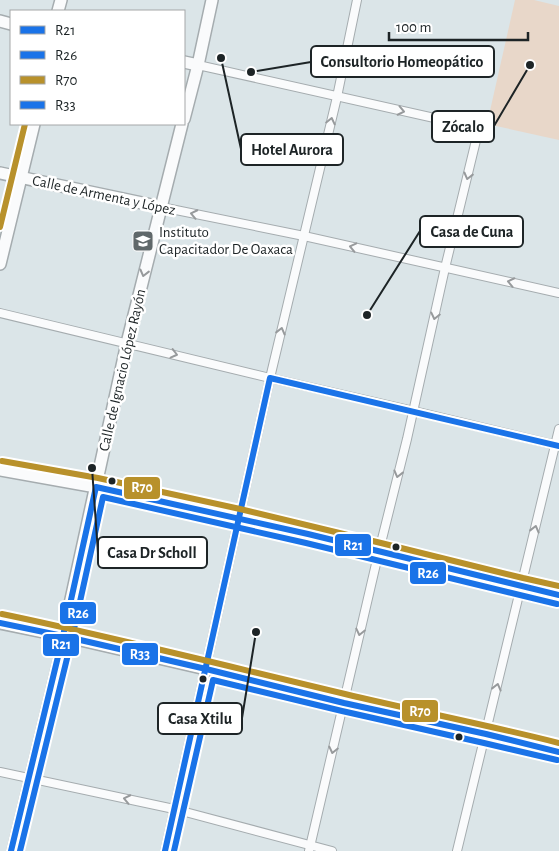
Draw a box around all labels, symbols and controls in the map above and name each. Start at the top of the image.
legend [10,10,185,125]
scale bar [389,10,528,42]
text: 100 m [396,20,431,35]
text: R21 [55,23,75,38]
callout: Consultorio Homeopático [311,46,494,77]
text: R26 [55,48,77,63]
text: Consultorio Homeopático [321,54,483,70]
text: R70 [55,73,78,88]
text: R33 [55,98,76,113]
one-way arrow [397,105,406,116]
callout: Zócalo [432,111,494,142]
one-way arrow [325,117,336,126]
text: Zócalo [442,119,484,135]
callout: Hotel Aurora [241,134,343,165]
text: Hotel Aurora [251,142,333,158]
one-way arrow [463,171,473,179]
street label: Calle de Armenta y López [31,173,177,218]
one-way arrow [189,209,198,219]
callout: Casa de Cuna [420,216,523,247]
text: Casa de Cuna [430,224,514,240]
place label: Instituto Capacitador De Oaxaca [159,225,293,257]
school or university icon: Instituto Capacitador De Oaxaca [131,229,155,253]
one-way arrow [348,242,357,253]
one-way arrow [140,268,150,276]
one-way arrow [507,278,516,288]
street label: Calle de Ignacio López Rayón [97,288,148,453]
one-way arrow [430,311,441,320]
one-way arrow [275,326,286,335]
one-way arrow [169,348,178,359]
one-way arrow [394,470,404,478]
unlabelled marker [107,476,117,486]
line badge: R70 [123,476,161,500]
text: R70 [131,481,153,495]
one-way arrow [529,524,540,533]
line badge: R21 [334,533,372,557]
callout: Casa Dr Scholl [98,537,207,568]
text: R21 [343,539,363,553]
unlabelled marker [391,542,401,552]
text: Casa Dr Scholl [107,545,197,561]
line badge: R26 [409,561,447,585]
text: R26 [417,567,439,581]
line badge: R26 [59,601,97,625]
text: R26 [67,607,89,621]
one-way arrow [355,628,366,637]
line badge: R21 [42,633,80,657]
text: R21 [51,638,71,652]
line badge: R33 [121,642,159,666]
text: R33 [130,648,150,662]
unlabelled marker [198,674,208,684]
one-way arrow [491,682,502,691]
line badge: R70 [401,699,439,723]
callout: Casa Xtilu [158,703,242,734]
text: R70 [409,705,431,719]
text: Casa Xtilu [168,711,233,727]
unlabelled marker [454,732,464,742]
one-way arrow [328,746,339,755]
one-way arrow [122,794,131,805]

